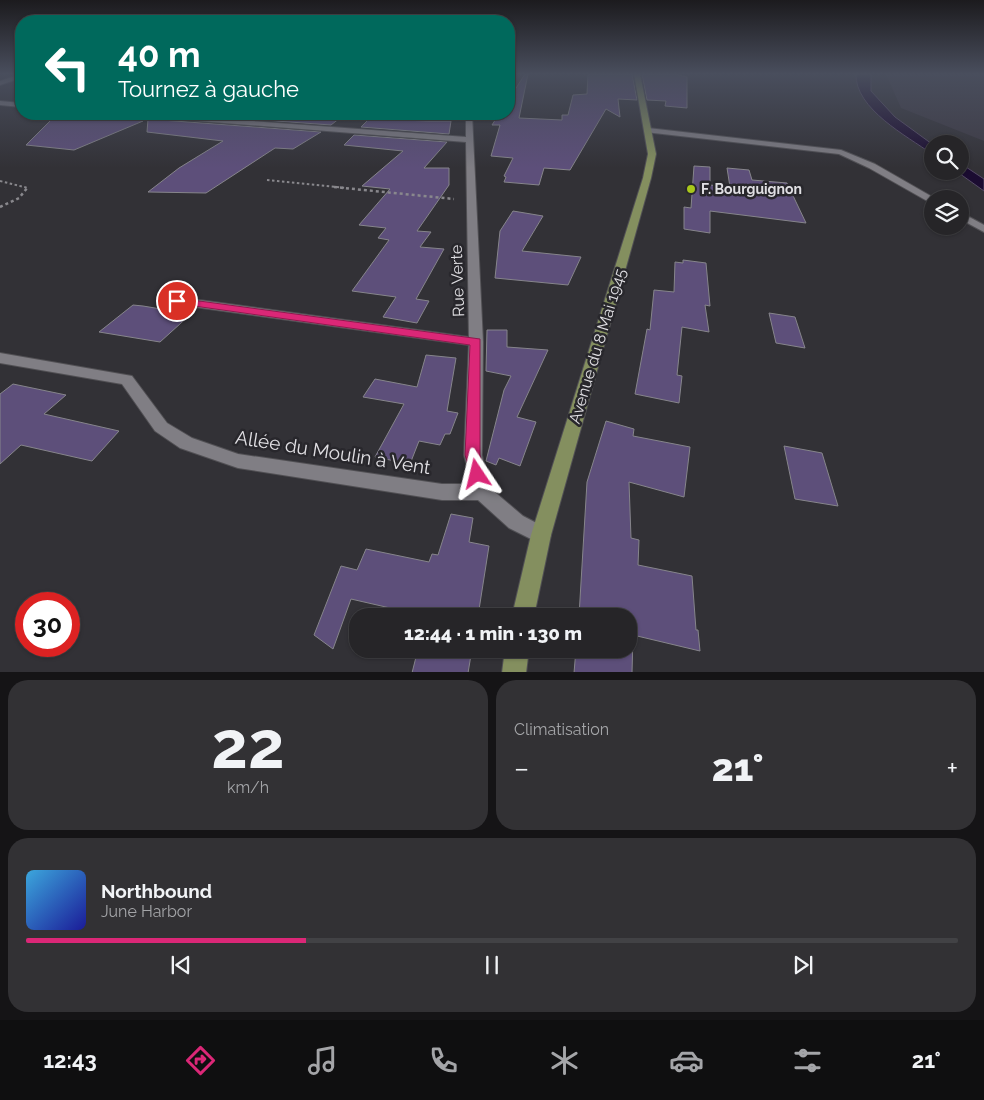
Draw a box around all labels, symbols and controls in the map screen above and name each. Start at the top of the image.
text: 40 m [118,34,200,75]
icon: left [35,35,100,100]
text: Tournez à gauche [118,76,299,102]
map controls [924,135,969,235]
button: search [924,135,969,180]
place label: F. Bourguignon [701,181,802,197]
marker: F. Bourguignon [685,183,697,195]
button: layers [924,190,969,235]
street label: Rue Verte [447,245,468,317]
street label: Avenue du 8 Mai 1945 [565,266,630,426]
pin [156,280,198,322]
icon: arrive [163,287,191,315]
street label: Allée du Moulin à Vent [234,426,433,478]
position arrow [450,447,502,499]
speed limit sign: 30 [15,592,80,657]
text: 12:44 · 1 min · 130 m [404,622,582,644]
text: 22 [211,707,285,783]
text: Climatisation [514,720,609,739]
text: 21° [712,745,764,790]
text: − [514,752,529,785]
text: + [946,752,958,785]
text: km/h [227,778,269,797]
text: Northbound [101,880,212,902]
text: June Harbor [101,902,192,921]
icon: previous [167,951,195,979]
icon: pause [478,951,506,979]
icon: next [789,951,817,979]
icon: directions [183,1043,218,1078]
icon: music [305,1043,340,1078]
icon: phone [426,1043,461,1078]
icon: climate [547,1043,582,1078]
icon: car [669,1043,704,1078]
icon: filters [790,1043,825,1078]
text: 12:43 [43,1047,97,1073]
text: 21° [912,1047,941,1073]

